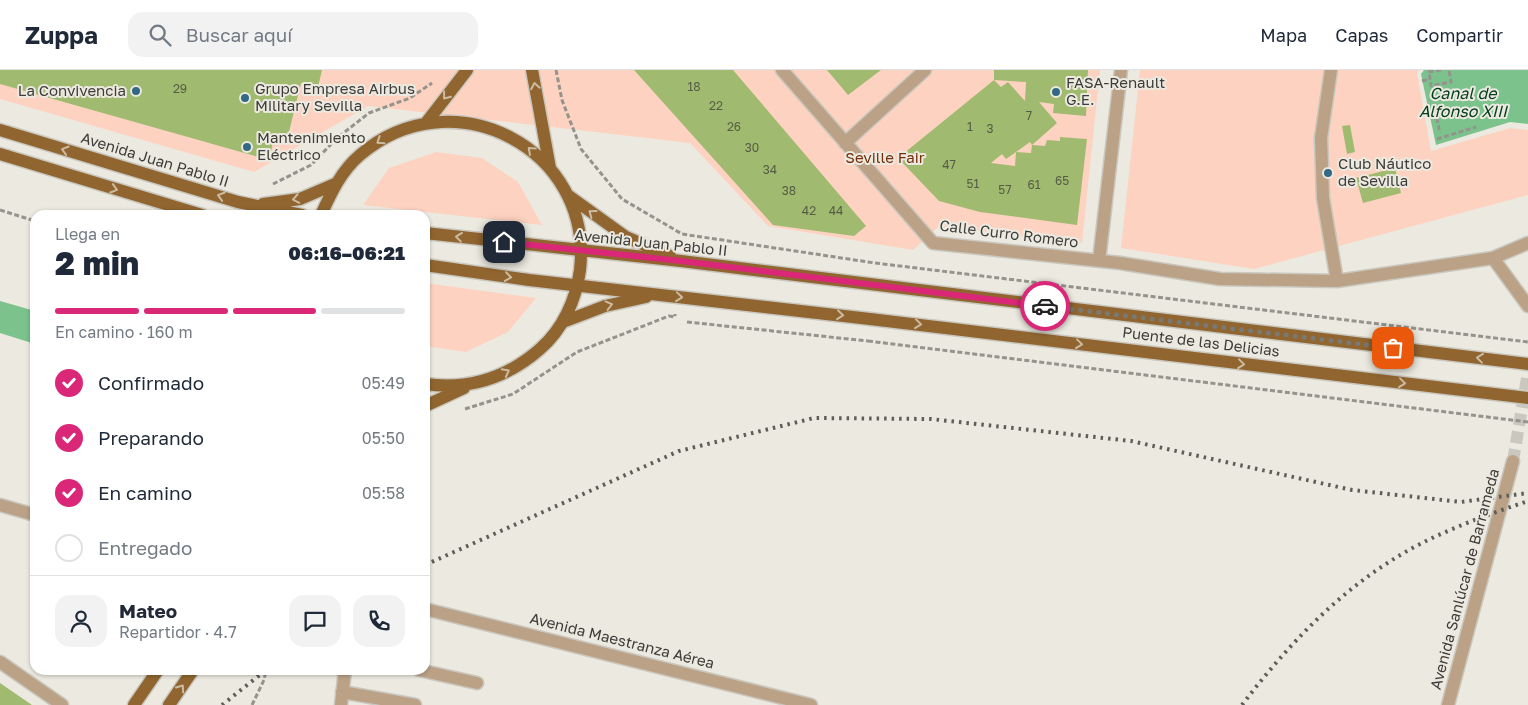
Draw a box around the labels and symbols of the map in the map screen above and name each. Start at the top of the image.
place label: FASA-Renault G.E. [1066,73,1165,108]
place label: Grupo Empresa Airbus Military Sevilla [255,79,415,114]
house number: 18 [687,79,701,94]
place label: La Convivencia [18,81,126,99]
house number: 29 [173,81,187,96]
one-way arrow [531,81,541,90]
water label: Canal de Alfonso XIII [1419,83,1509,121]
marker: La Convivencia [130,85,142,97]
marker: FASA-Renault G.E. [1050,86,1062,98]
one-way arrow [443,91,452,100]
marker: Grupo Empresa Airbus Military Sevilla [239,92,251,104]
house number: 22 [709,98,723,113]
house number: 7 [1026,108,1032,123]
house number: 26 [727,119,741,134]
house number: 1 [967,119,973,134]
house number: 3 [986,121,994,136]
street label: Avenida Juan Pablo II [79,128,231,190]
place label: Mantenimiento Eléctrico [257,128,365,163]
one-way arrow [376,135,385,145]
house number: 30 [745,140,759,155]
marker: Mantenimiento Eléctrico [241,141,253,153]
one-way arrow [62,145,70,155]
one-way arrow [528,147,537,156]
park label: Seville Fair [845,148,925,166]
place label: Club Náutico de Sevilla [1338,154,1431,189]
house number: 47 [942,157,956,172]
house number: 34 [763,162,777,177]
marker: Club Náutico de Sevilla [1322,167,1334,179]
house number: 65 [1055,173,1069,188]
house number: 51 [967,176,980,191]
house number: 61 [1027,177,1041,192]
house number: 57 [998,182,1012,197]
one-way arrow [109,183,117,193]
house number: 38 [782,183,796,198]
one-way arrow [217,192,225,202]
one-way arrow [291,193,300,204]
house number: 42 [802,203,816,218]
house number: 44 [829,203,843,218]
one-way arrow [588,210,598,219]
street label: Calle Curro Romero [939,216,1080,250]
pin [483,221,525,263]
street label: Avenida Juan Pablo II [574,225,728,259]
one-way arrow [455,232,463,243]
one-way arrow [504,271,512,281]
courier [1020,281,1070,331]
one-way arrow [675,291,683,302]
one-way arrow [604,300,613,311]
one-way arrow [836,309,844,320]
one-way arrow [914,318,922,329]
street label: Puente de las Delicias [1121,322,1281,360]
pin [1372,327,1414,369]
one-way arrow [1076,338,1084,349]
one-way arrow [1475,353,1483,364]
one-way arrow [1237,358,1245,369]
one-way arrow [501,368,510,378]
one-way arrow [1398,377,1406,388]
street label: Avenida Sanlúcar de Barrameda [1426,466,1502,691]
street label: Avenida Maestranza Aérea [528,608,716,672]
one-way arrow [175,684,184,693]

